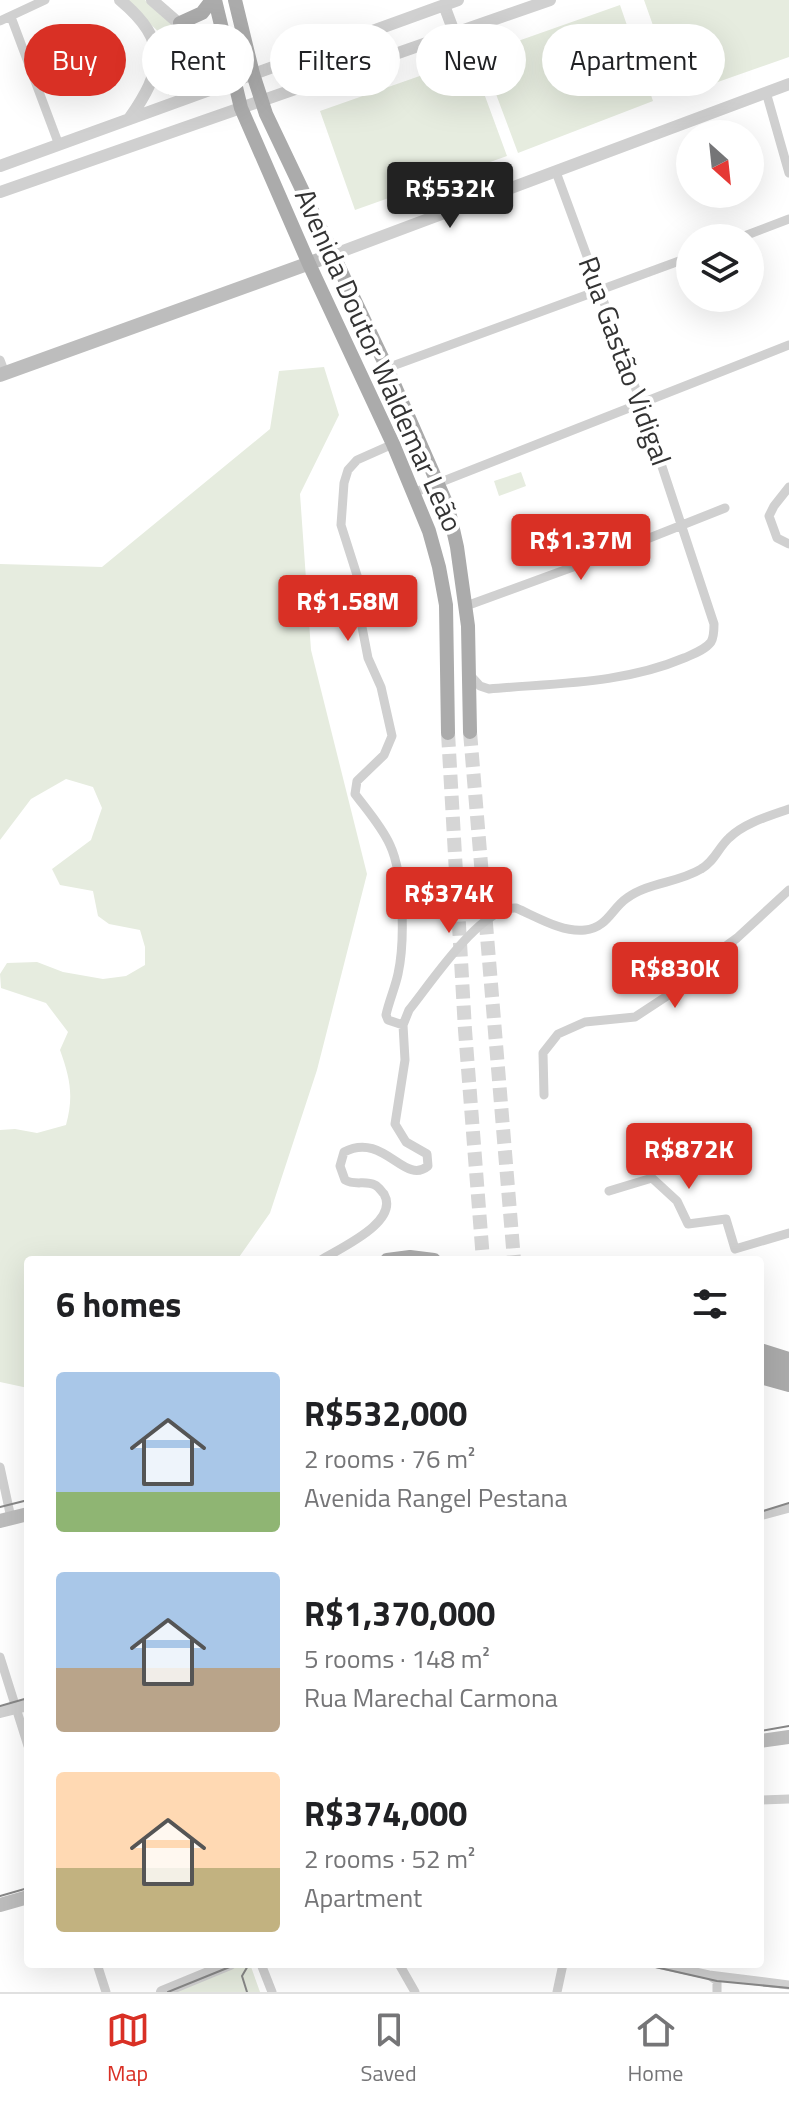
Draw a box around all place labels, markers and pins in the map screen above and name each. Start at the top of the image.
pin: R$532K [385,162,515,230]
pin: R$1.37M [507,514,655,582]
pin: R$1.58M [274,575,422,643]
pin: R$374K [384,867,514,935]
pin: R$830K [610,942,740,1010]
pin: R$872K [624,1123,754,1191]

